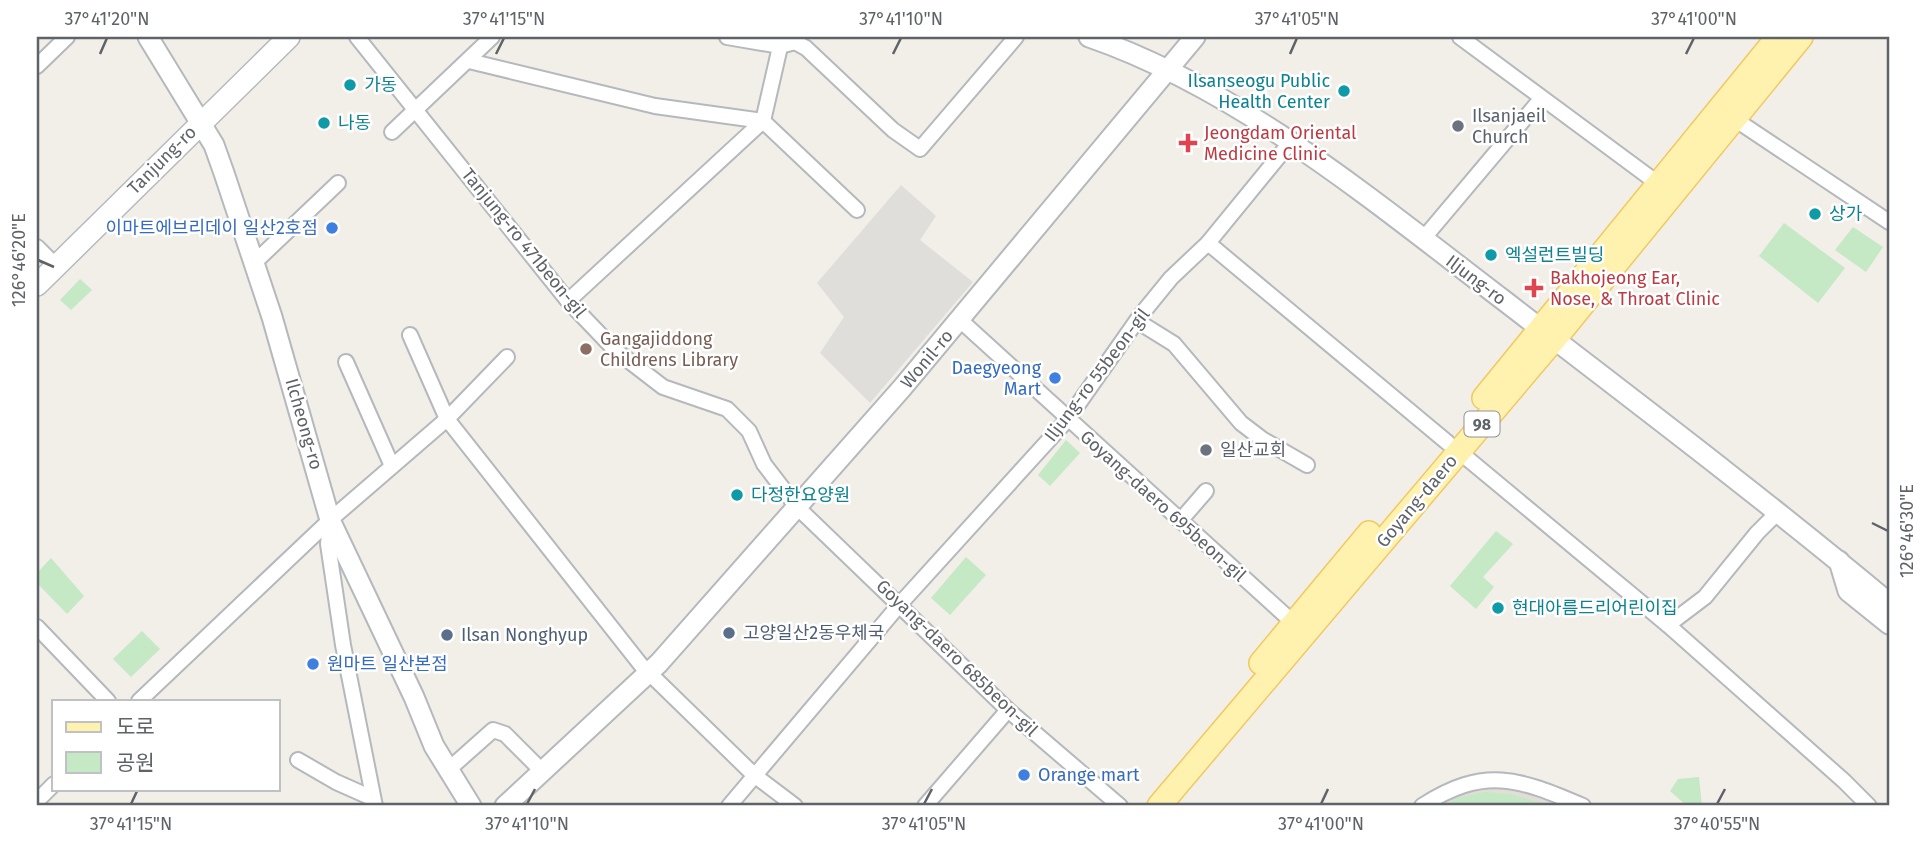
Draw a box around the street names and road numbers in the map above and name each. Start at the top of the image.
street label: Tanjung-ro [123,121,201,199]
street label: Tanjung-ro 471beon-gil [457,164,591,322]
street label: Iljung-ro [1441,250,1511,310]
street label: Iljung-ro 55beon-gil [1040,304,1154,446]
street label: Wonil-ro [896,325,958,393]
street label: Ilcheong-ro [280,376,328,472]
road number: 98 [1464,412,1500,436]
street label: Goyang-daero 695beon-gil [1076,426,1250,586]
street label: Goyang-daero [1372,450,1462,552]
street label: Goyang-daero 685beon-gil [872,575,1042,741]

